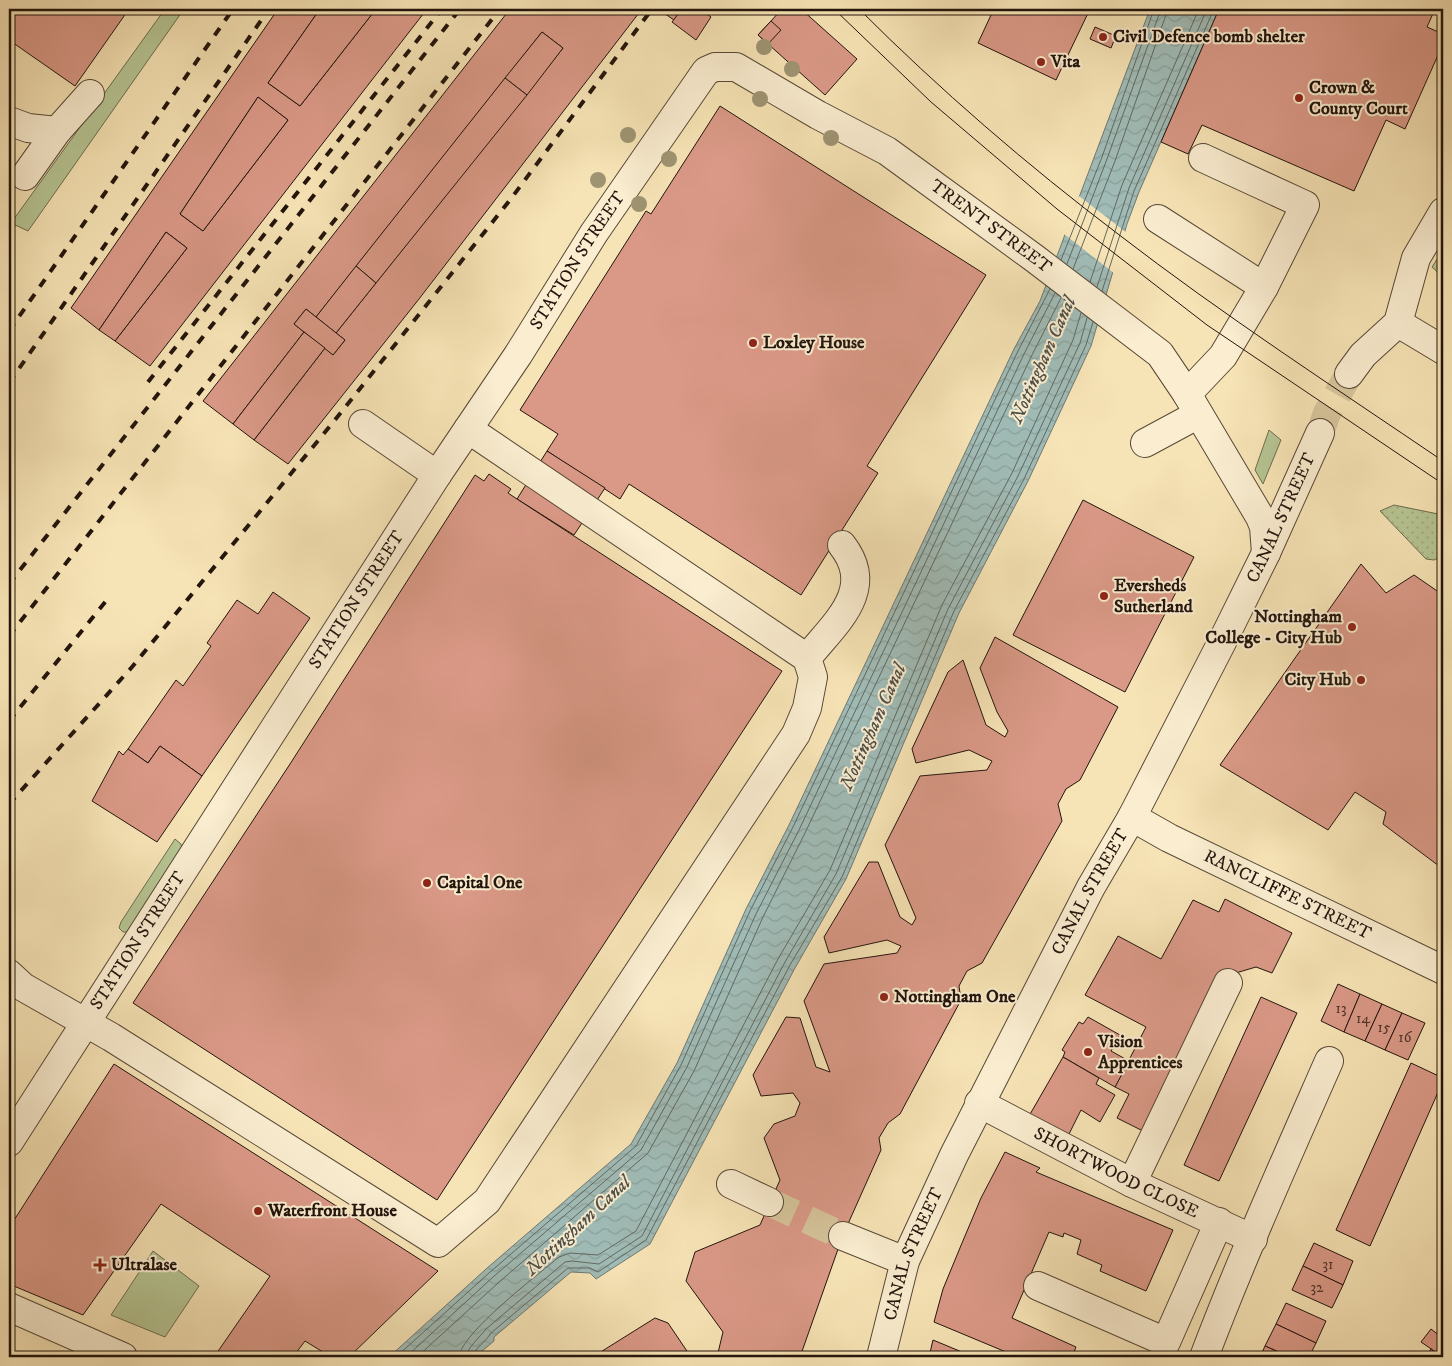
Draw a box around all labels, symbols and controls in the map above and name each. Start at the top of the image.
place label: Civil Defence bomb shelter [1113,26,1305,48]
marker: Civil Defence bomb shelter [1097,31,1109,43]
place label: Vita [1050,51,1081,73]
marker: Vita [1035,56,1047,68]
place label: Crown & County Court [1309,77,1408,120]
marker: Crown & County Court [1293,92,1305,104]
street label: TRENT STREET [926,175,1056,278]
street label: STATION STREET [525,187,631,334]
water label: Nottingham Canal [1004,291,1082,428]
place label: Loxley House [763,332,865,354]
marker: Loxley House [747,337,759,349]
street label: CANAL STREET [1242,449,1321,587]
street label: STATION STREET [304,526,409,673]
place label: Eversheds Sutherland [1114,575,1194,618]
marker: Eversheds Sutherland [1098,590,1110,602]
place label: Nottingham College - City Hub [1205,606,1343,649]
marker: Nottingham College - City Hub [1346,621,1358,633]
water label: Nottingham Canal [834,658,912,795]
place label: City Hub [1284,669,1352,691]
marker: City Hub [1355,674,1367,686]
street label: CANAL STREET [1047,825,1134,959]
street label: RANCLIFFE STREET [1200,845,1375,945]
street label: STATION STREET [86,867,191,1014]
place label: Capital One [437,872,523,894]
marker: Capital One [421,877,433,889]
place label: Nottingham One [894,986,1016,1008]
marker: Nottingham One [878,991,890,1003]
house number: 13 [1335,999,1347,1018]
house number: 14 [1356,1009,1370,1028]
house number: 15 [1378,1018,1391,1037]
house number: 16 [1398,1028,1413,1047]
place label: Vision Apprentices [1097,1031,1183,1074]
marker: Vision Apprentices [1082,1046,1094,1058]
street label: SHORTWOOD CLOSE [1030,1123,1202,1223]
water label: Nottingham Canal [520,1170,637,1281]
street label: CANAL STREET [880,1184,948,1323]
place label: Waterfront House [267,1200,397,1222]
marker: Waterfront House [252,1205,264,1217]
place label: Ultralase [111,1254,177,1276]
house number: 31 [1322,1255,1334,1274]
marker: Ultralase [93,1258,107,1272]
house number: 32 [1311,1278,1324,1297]

